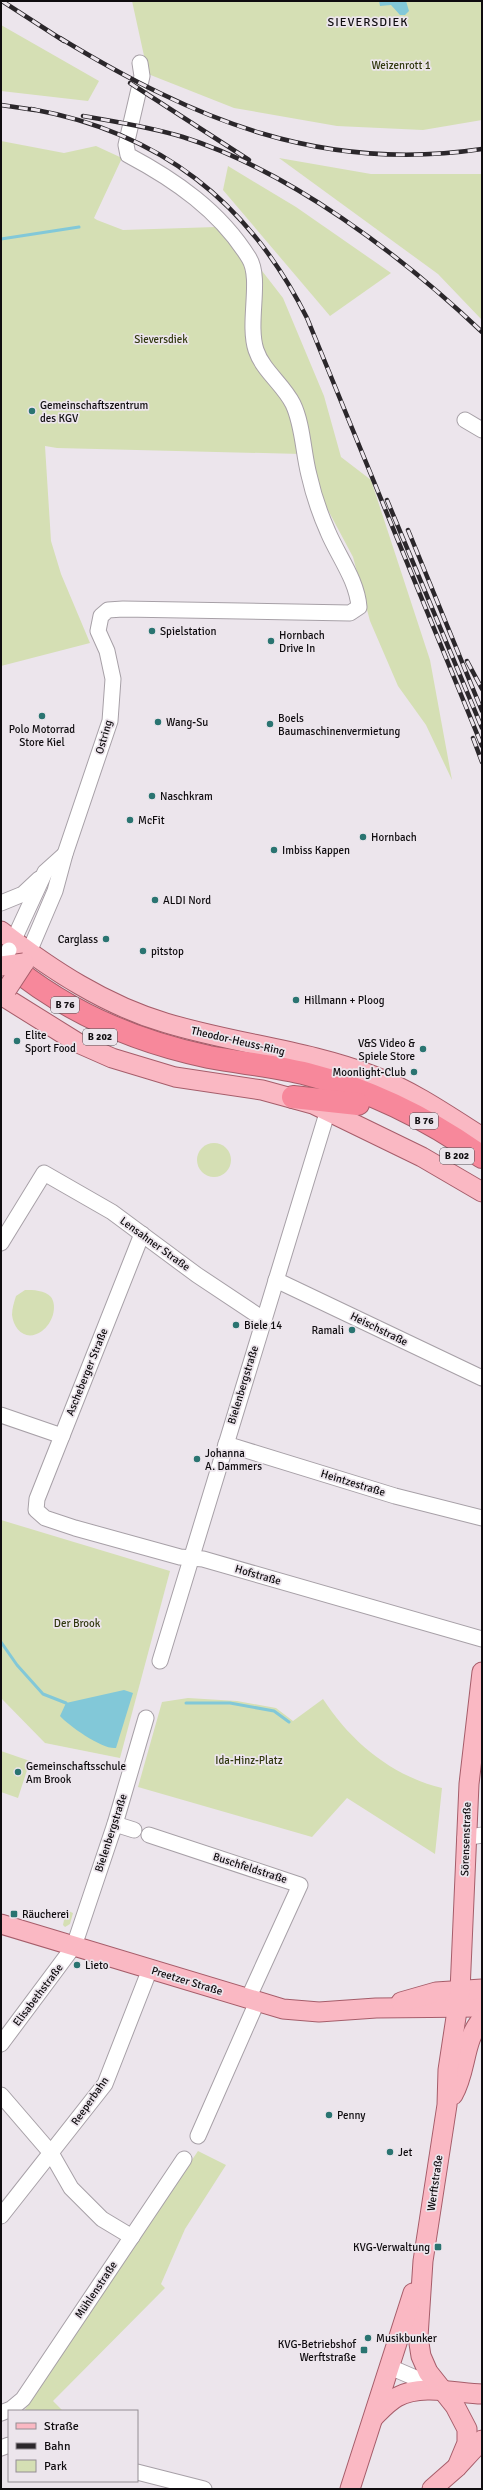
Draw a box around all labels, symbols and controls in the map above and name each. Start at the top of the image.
district label: SIEVERSDIEK [328,15,408,30]
park label: Weizenrott 1 [371,59,431,72]
park label: Sieversdiek [134,333,188,346]
place label: Gemeinschaftszentrum des KGV [40,399,149,425]
marker: Gemeinschaftszentrum des KGV [27,406,37,416]
place label: Spielstation [160,625,216,638]
marker: Spielstation [147,626,157,636]
place label: Hornbach Drive In [279,629,325,655]
marker: Hornbach Drive In [266,636,276,646]
marker: Polo Motorrad Store Kiel [37,711,47,721]
place label: Boels Baumaschinenvermietung [278,712,400,738]
place label: Wang-Su [166,716,208,729]
marker: Wang-Su [153,717,163,727]
street label: Ostring [93,718,115,756]
marker: Boels Baumaschinenvermietung [265,719,275,729]
place label: Polo Motorrad Store Kiel [9,723,75,749]
place label: Naschkram [160,790,213,803]
marker: Naschkram [147,791,157,801]
place label: McFit [138,814,165,827]
marker: McFit [125,815,135,825]
place label: Hornbach [371,831,417,844]
marker: Hornbach [358,832,368,842]
place label: Imbiss Kappen [282,844,350,857]
marker: Imbiss Kappen [269,845,279,855]
place label: ALDI Nord [163,894,211,907]
marker: ALDI Nord [150,895,160,905]
place label: Carglass [58,933,98,946]
marker: Carglass [101,934,111,944]
place label: pitstop [151,945,184,958]
marker: pitstop [138,946,148,956]
place label: Hillmann + Ploog [304,994,385,1007]
marker: Hillmann + Ploog [291,995,301,1005]
road number: B 76 [51,997,79,1013]
street label: Theodor-Heuss-Ring [190,1024,286,1058]
place label: Elite Sport Food [25,1029,76,1055]
road number: B 202 [83,1029,117,1045]
marker: Elite Sport Food [12,1036,22,1046]
place label: V&S Video & Spiele Store [358,1037,415,1063]
marker: V&S Video & Spiele Store [418,1044,428,1054]
place label: Moonlight-Club [332,1066,406,1079]
marker: Moonlight-Club [409,1067,419,1077]
road number: B 76 [410,1113,438,1129]
road number: B 202 [440,1148,474,1164]
street label: Lensahner Straße [118,1214,192,1274]
street label: Heischstraße [348,1309,410,1349]
place label: Biele 14 [244,1319,282,1332]
marker: Biele 14 [231,1320,241,1330]
place label: Ramali [311,1324,344,1337]
marker: Ramali [347,1325,357,1335]
street label: Ascheberger Straße [64,1326,110,1418]
street label: Bielenbergstraße [225,1344,261,1426]
place label: Johanna A. Dammers [205,1447,262,1473]
marker: Johanna A. Dammers [192,1454,202,1464]
street label: Heintzestraße [319,1467,387,1499]
street label: Hofstraße [233,1562,283,1588]
park label: Der Brook [54,1617,101,1630]
park label: Ida-Hinz-Platz [215,1754,283,1767]
place label: Gemeinschaftsschule Am Brook [26,1760,126,1786]
marker: Gemeinschaftsschule Am Brook [13,1767,23,1777]
street label: Bielenbergstraße [92,1792,130,1874]
street label: Sörensenstraße [458,1802,474,1876]
street label: Buschfeldstraße [211,1850,289,1886]
place label: Räucherei [22,1908,69,1921]
marker: Räucherei [9,1909,19,1919]
place label: Lieto [85,1959,109,1972]
marker: Lieto [72,1960,82,1970]
street label: Elisabethstraße [10,1961,66,2029]
street label: Preetzer Straße [150,1964,224,1998]
street label: Reeperbahn [69,2074,111,2128]
place label: Penny [337,2109,366,2122]
marker: Penny [324,2110,334,2120]
place label: Jet [398,2146,412,2159]
marker: Jet [385,2147,395,2157]
street label: Werftstraße [425,2154,445,2212]
place label: KVG-Verwaltung [353,2241,430,2254]
marker: KVG-Verwaltung [433,2242,443,2252]
street label: Mühlenstraße [72,2259,120,2321]
place label: Musikbunker [376,2332,437,2345]
marker: Musikbunker [363,2333,373,2343]
place label: KVG-Betriebshof Werftstraße [278,2338,357,2364]
marker: KVG-Betriebshof Werftstraße [359,2345,369,2355]
legend [8,2410,138,2482]
text: Straße [44,2419,79,2434]
text: Bahn [44,2439,70,2454]
text: Park [44,2459,67,2474]

